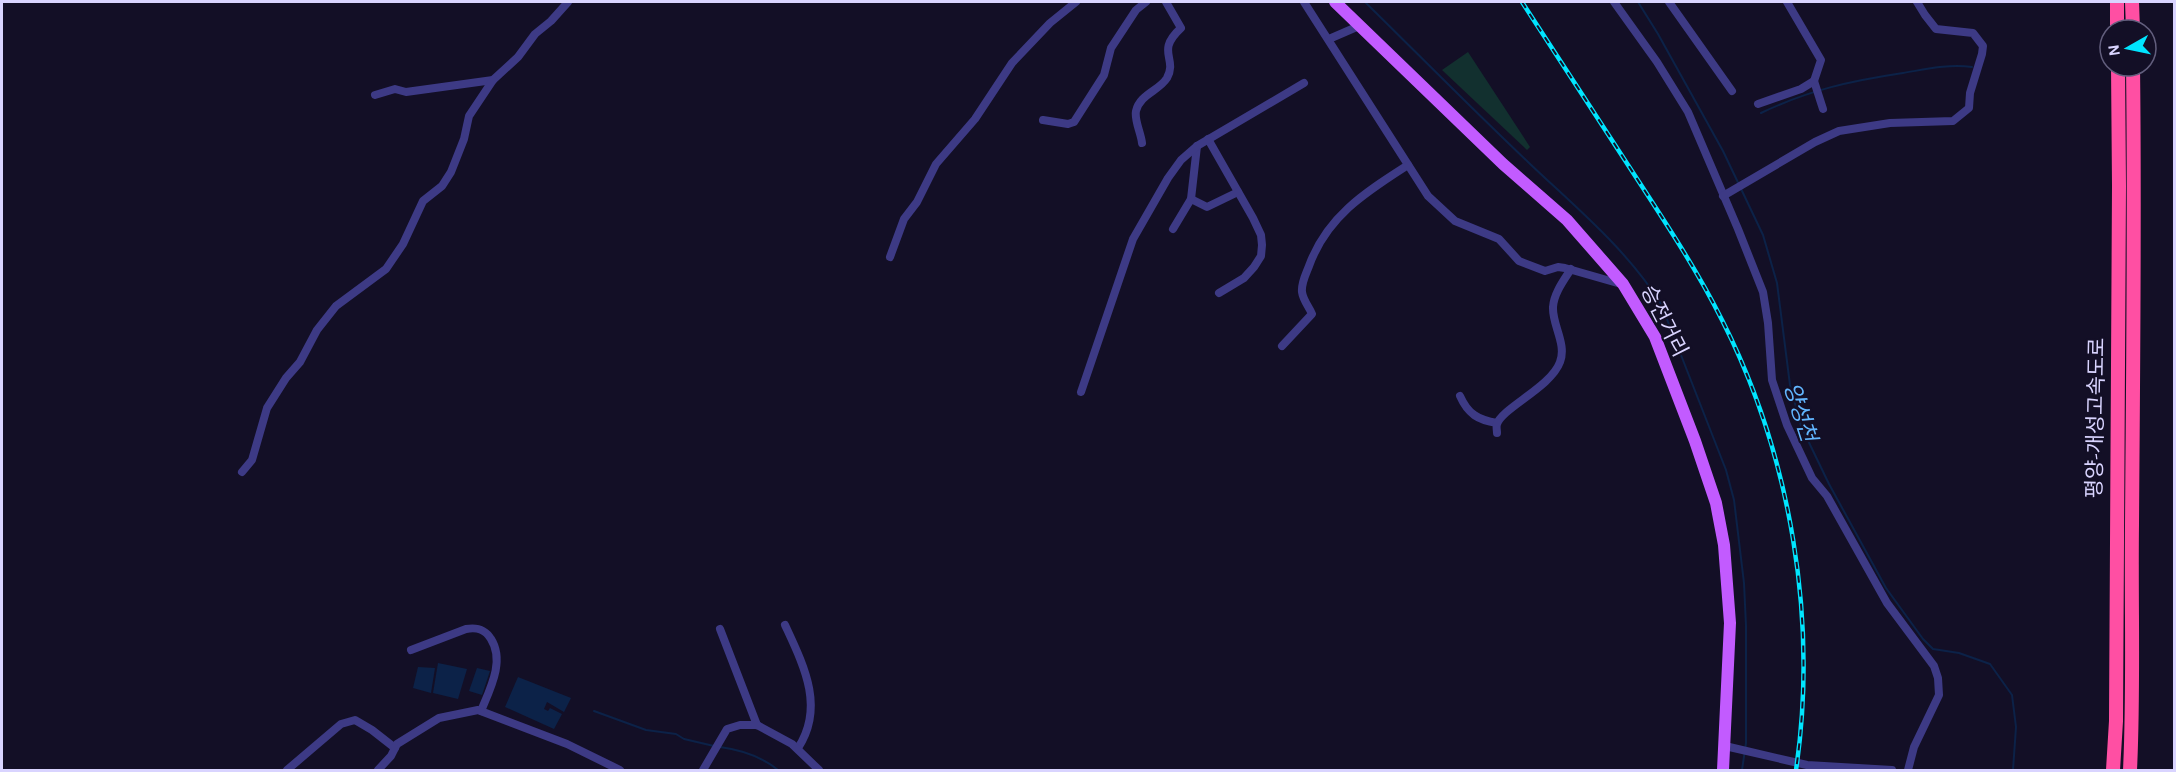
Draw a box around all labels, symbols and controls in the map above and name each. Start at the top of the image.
north arrow [2098,18,2158,78]
text: N [2105,43,2123,57]
street label: 승전거리 [1637,281,1692,360]
street label: 평양-개성고속도로 [2083,337,2108,499]
water label: 양성천 [1780,379,1822,447]

